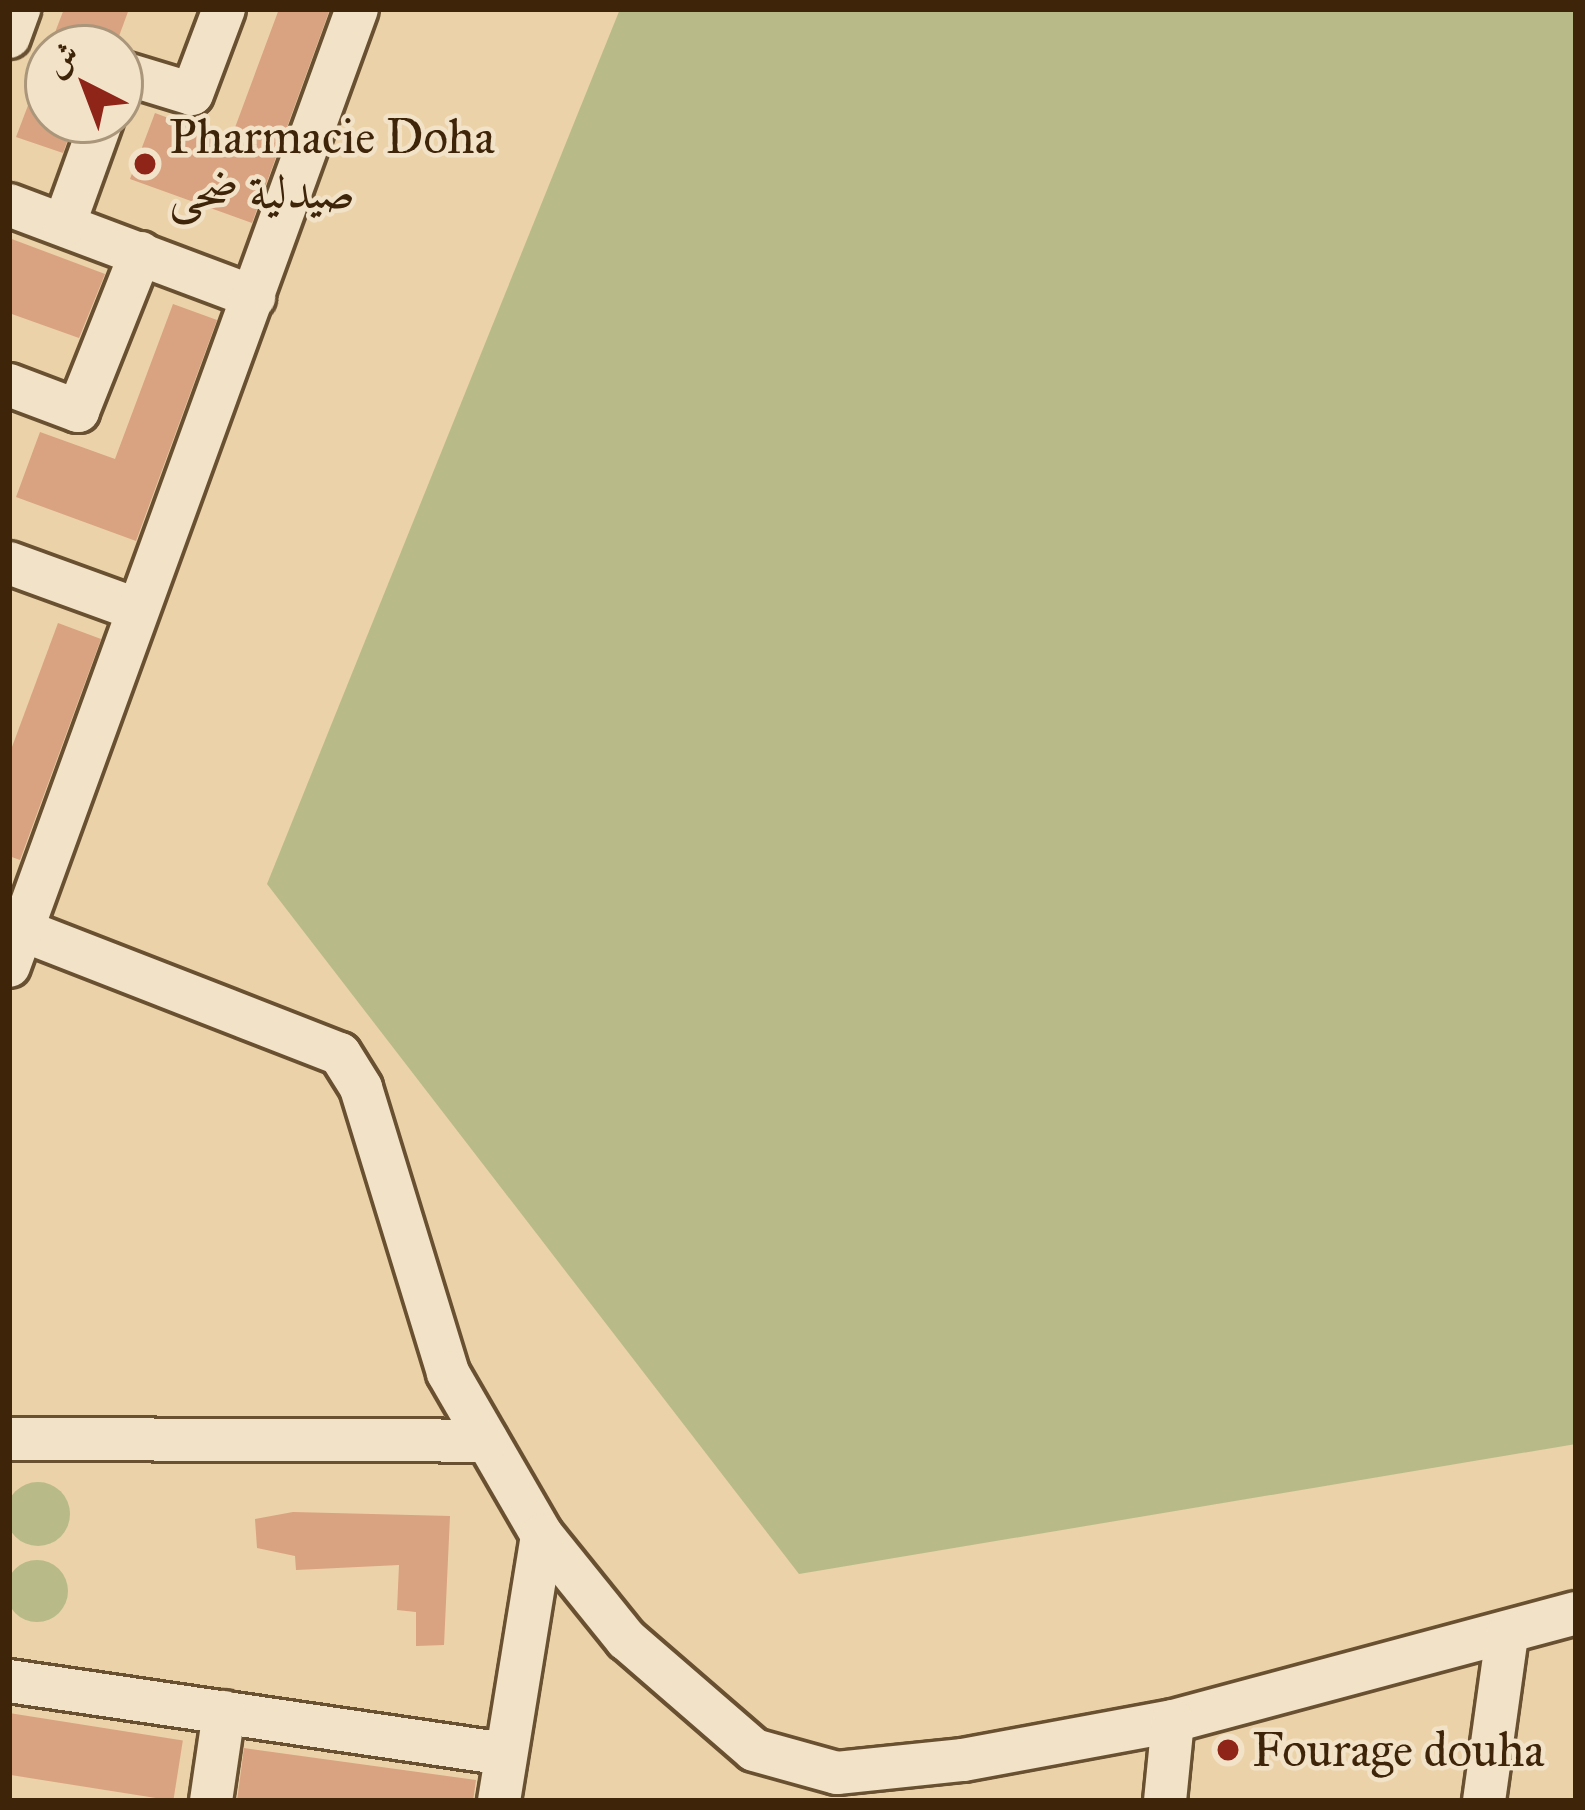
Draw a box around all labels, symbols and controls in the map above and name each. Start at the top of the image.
north arrow [24,24,144,144]
text: ش [36,34,87,85]
place label: Pharmacie Doha صيدلية ضحى [169,107,495,220]
marker: Pharmacie Doha صيدلية ضحى [132,151,158,177]
place label: Fourage douha [1252,1721,1545,1779]
marker: Fourage douha [1215,1737,1241,1763]

